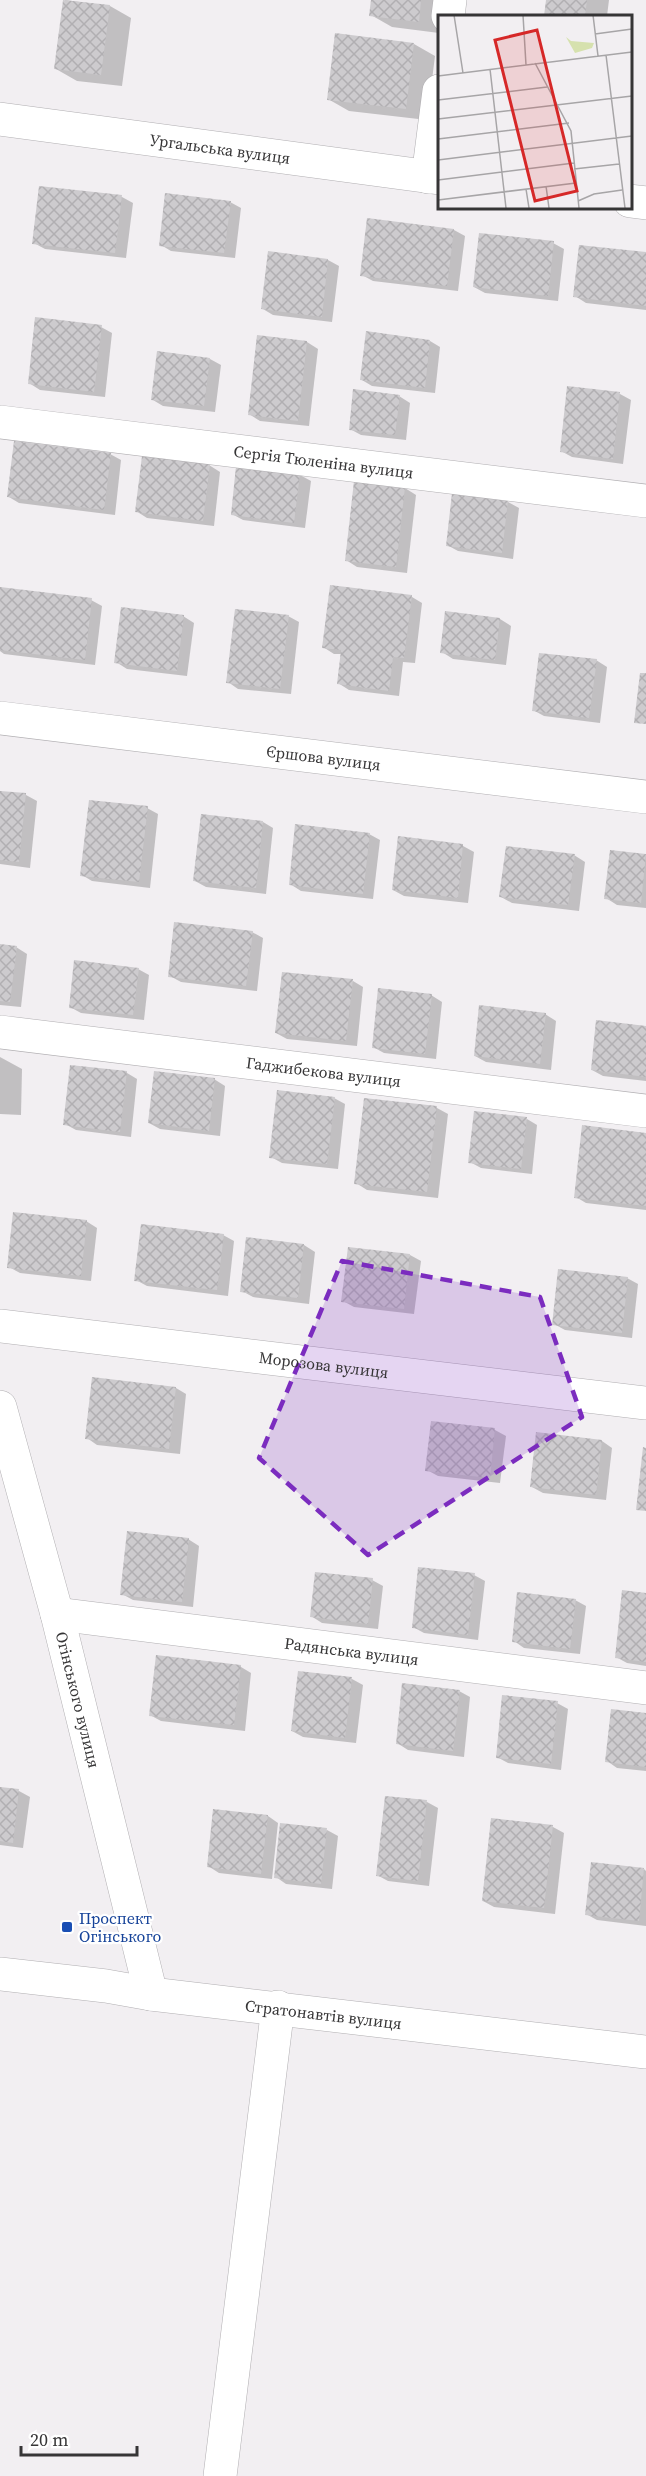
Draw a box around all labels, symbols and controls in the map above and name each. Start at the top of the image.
inset map [438,15,631,208]
street label: Ургальська вулиця [148,128,292,169]
street label: Сергія Тюленіна вулиця [232,440,415,483]
street label: Єршова вулиця [265,740,382,775]
street label: Гаджибекова вулиця [245,1051,402,1092]
street label: Морозова вулиця [258,1346,390,1383]
street label: Огінського вулиця [51,1629,106,1770]
street label: Радянська вулиця [283,1632,420,1670]
place label: Проспект Огінського [79,1907,162,1947]
marker: Проспект Огінського [60,1920,74,1934]
street label: Стратонавтів вулиця [244,1994,403,2034]
scale bar [21,2419,136,2457]
text: 20 m [30,2427,68,2452]

